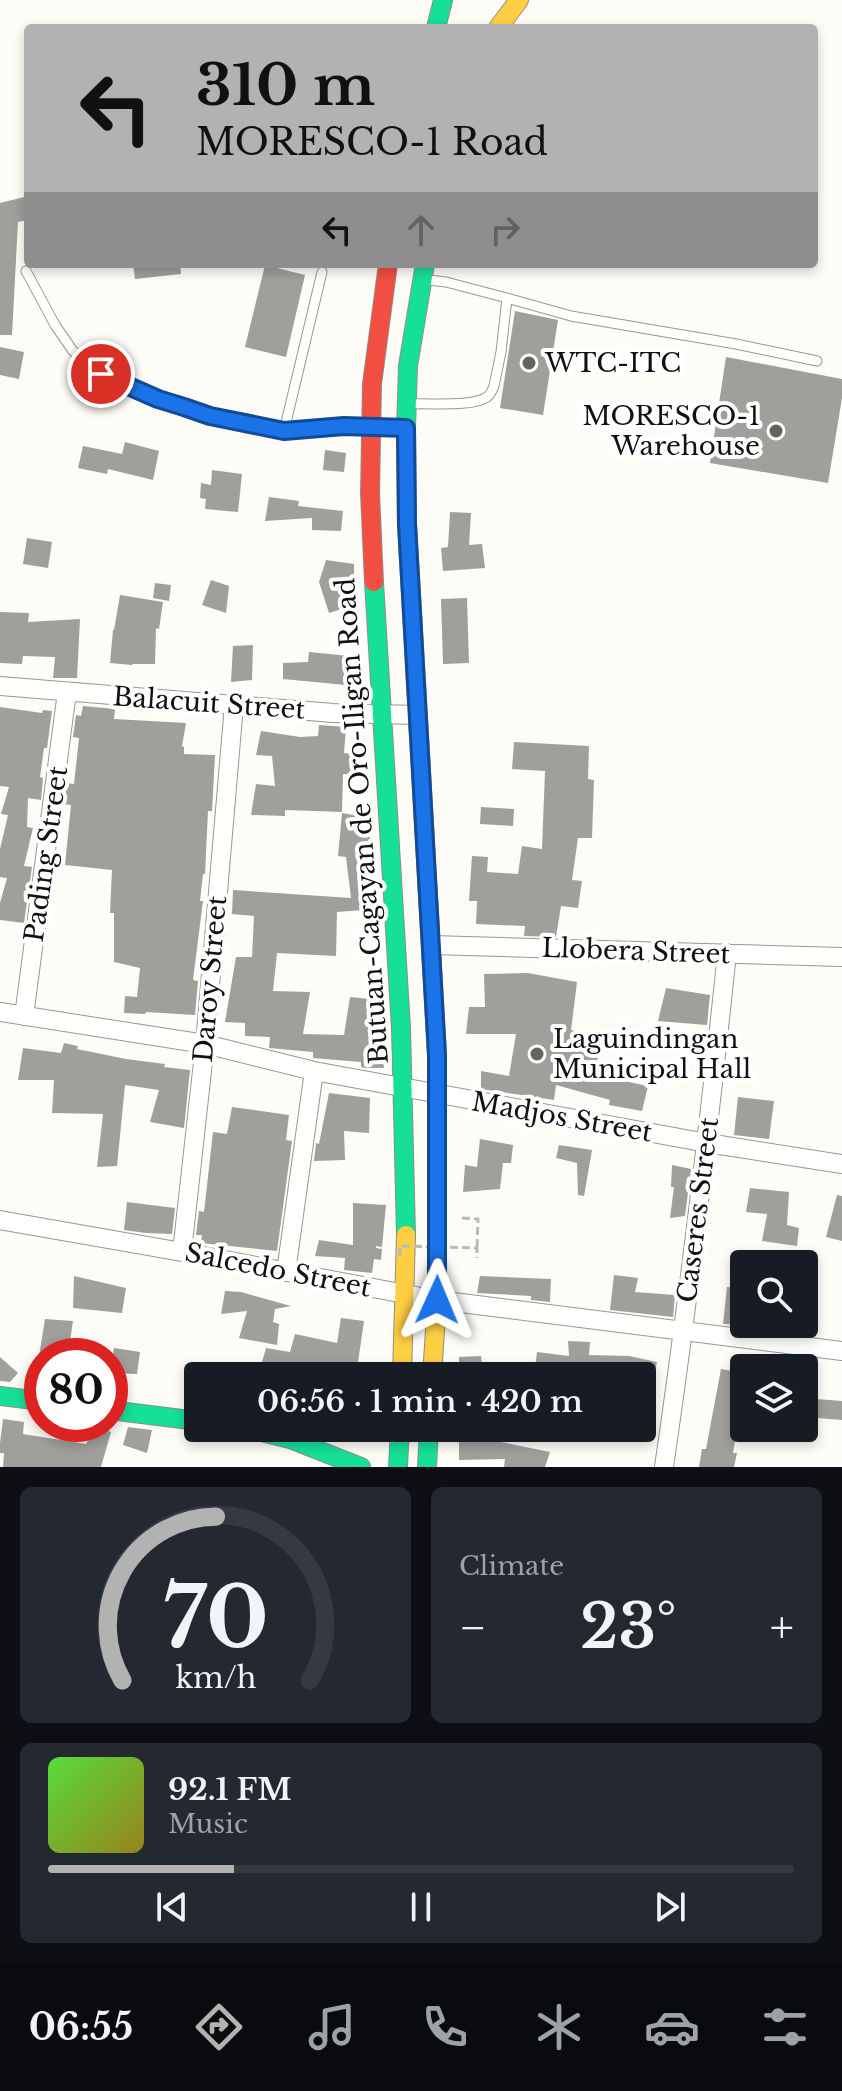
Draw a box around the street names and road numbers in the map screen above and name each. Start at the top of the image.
street label: Butuan-Cagayan de Oro-Iligan Road [329,577,395,1065]
street label: Balacuit Street [112,680,307,726]
street label: Pading Street [18,764,74,944]
street label: Daroy Street [187,894,233,1064]
street label: Llobera Street [541,932,731,970]
street label: Madjos Street [469,1085,655,1149]
street label: Caseres Street [671,1115,725,1304]
street label: Salcedo Street [182,1236,374,1304]

